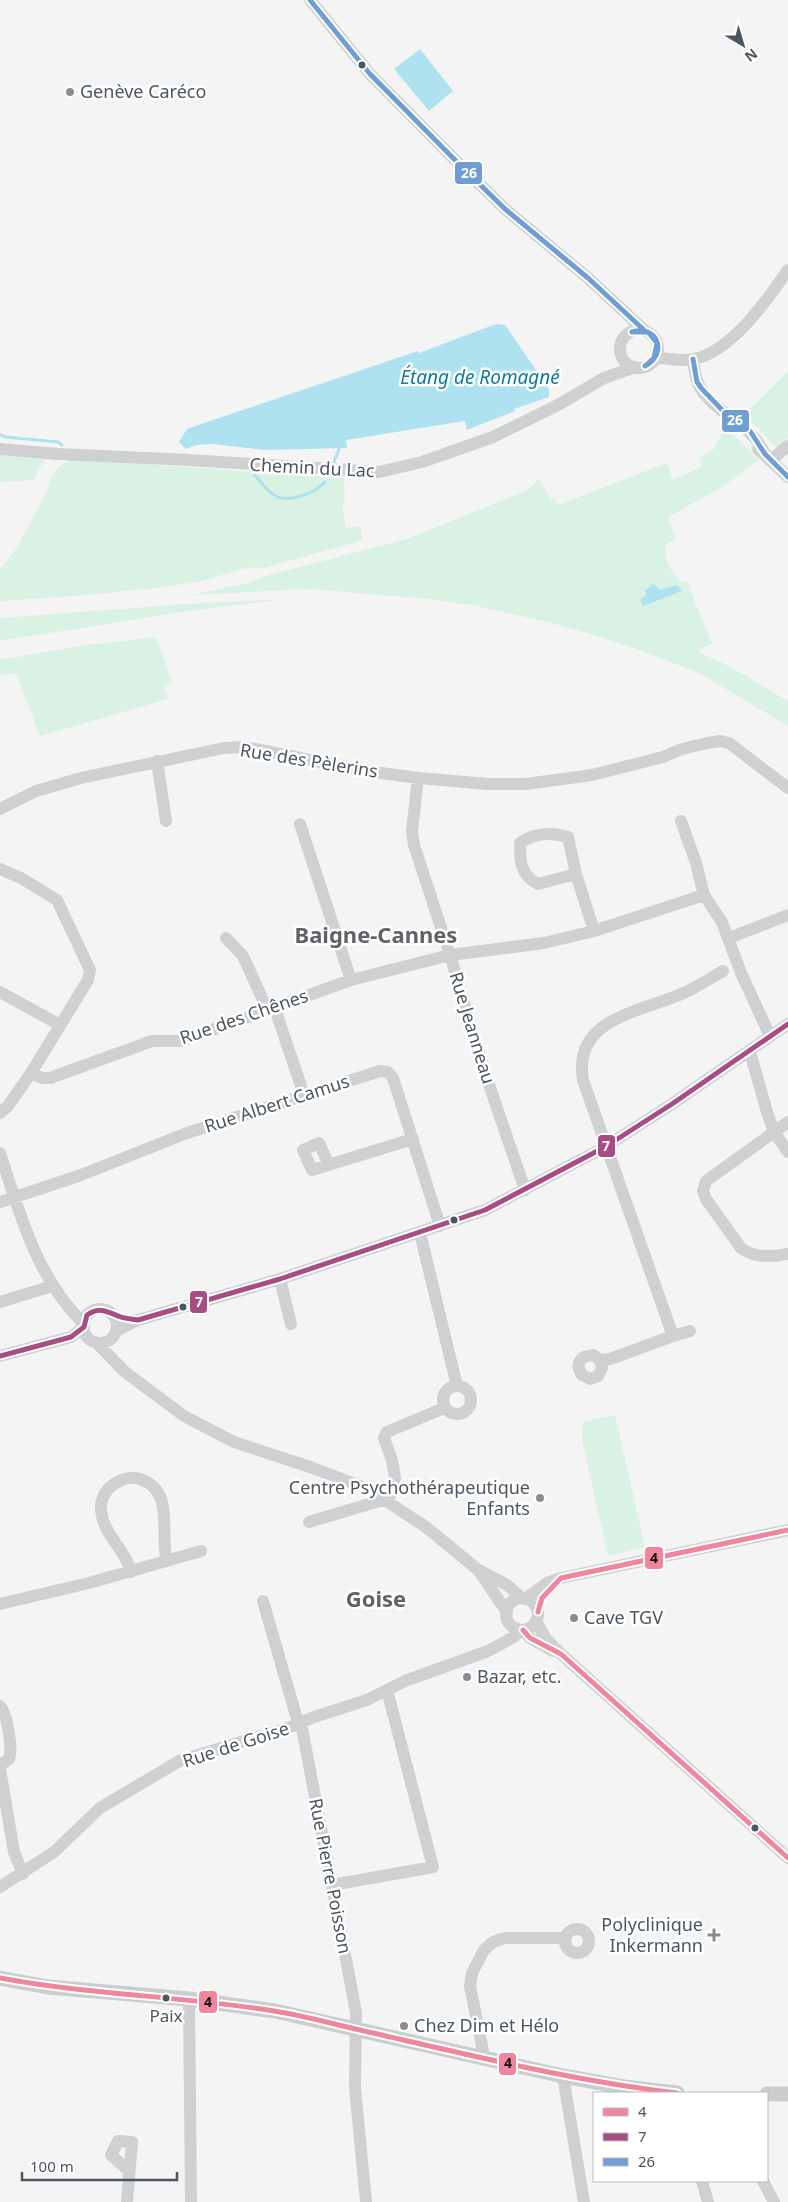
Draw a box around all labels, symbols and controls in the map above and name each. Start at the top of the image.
north arrow [718,20,768,70]
text: N [741,45,762,67]
unlabelled marker [357,60,367,70]
place label: Genève Caréco [80,79,206,103]
marker: Genève Caréco [64,86,76,98]
line badge: 26 [454,161,483,185]
text: 26 [461,163,477,182]
water label: Étang de Romagné [400,364,560,390]
line badge: 26 [721,409,750,433]
text: 26 [727,410,743,429]
street label: Chemin du Lac [249,452,375,482]
street label: Rue des Pèlerins [238,737,380,783]
district label: Baigne-Cannes [295,919,457,949]
street label: Rue Jeanneau [445,969,501,1087]
street label: Rue des Chênes [176,983,311,1049]
street label: Rue Albert Camus [201,1068,352,1138]
line badge: 7 [597,1134,616,1158]
text: 7 [602,1136,610,1155]
unlabelled marker [449,1215,459,1225]
line badge: 7 [189,1290,208,1314]
text: 7 [195,1292,203,1311]
unlabelled marker [178,1302,188,1312]
place label: Centre Psychothérapeutique Enfants [289,1475,530,1520]
marker: Centre Psychothérapeutique Enfants [534,1492,546,1504]
line badge: 4 [644,1546,664,1570]
text: 4 [650,1548,658,1567]
district label: Goise [346,1583,406,1613]
place label: Cave TGV [584,1605,663,1629]
marker: Cave TGV [568,1612,580,1624]
place label: Bazar, etc. [477,1664,562,1688]
marker: Bazar, etc. [461,1671,473,1683]
street label: Rue de Goise [179,1716,292,1773]
street label: Rue Pierre Poisson [304,1796,358,1956]
unlabelled marker [750,1823,760,1833]
place label: Polyclinique Inkermann [601,1912,703,1957]
marker: Polyclinique Inkermann [707,1928,721,1942]
line badge: 4 [198,1990,218,2014]
text: 4 [204,1992,212,2011]
marker: Paix [161,1993,171,2003]
place label: Paix [149,2004,183,2027]
place label: Chez Dim et Hélo [414,2013,559,2037]
marker: Chez Dim et Hélo [398,2020,410,2032]
line badge: 4 [498,2052,517,2076]
text: 4 [504,2053,512,2072]
legend [593,2092,768,2182]
text: 4 [638,2101,647,2121]
text: 7 [638,2126,647,2146]
scale bar [22,2150,178,2182]
text: 26 [638,2151,655,2171]
text: 100 m [30,2156,74,2176]

